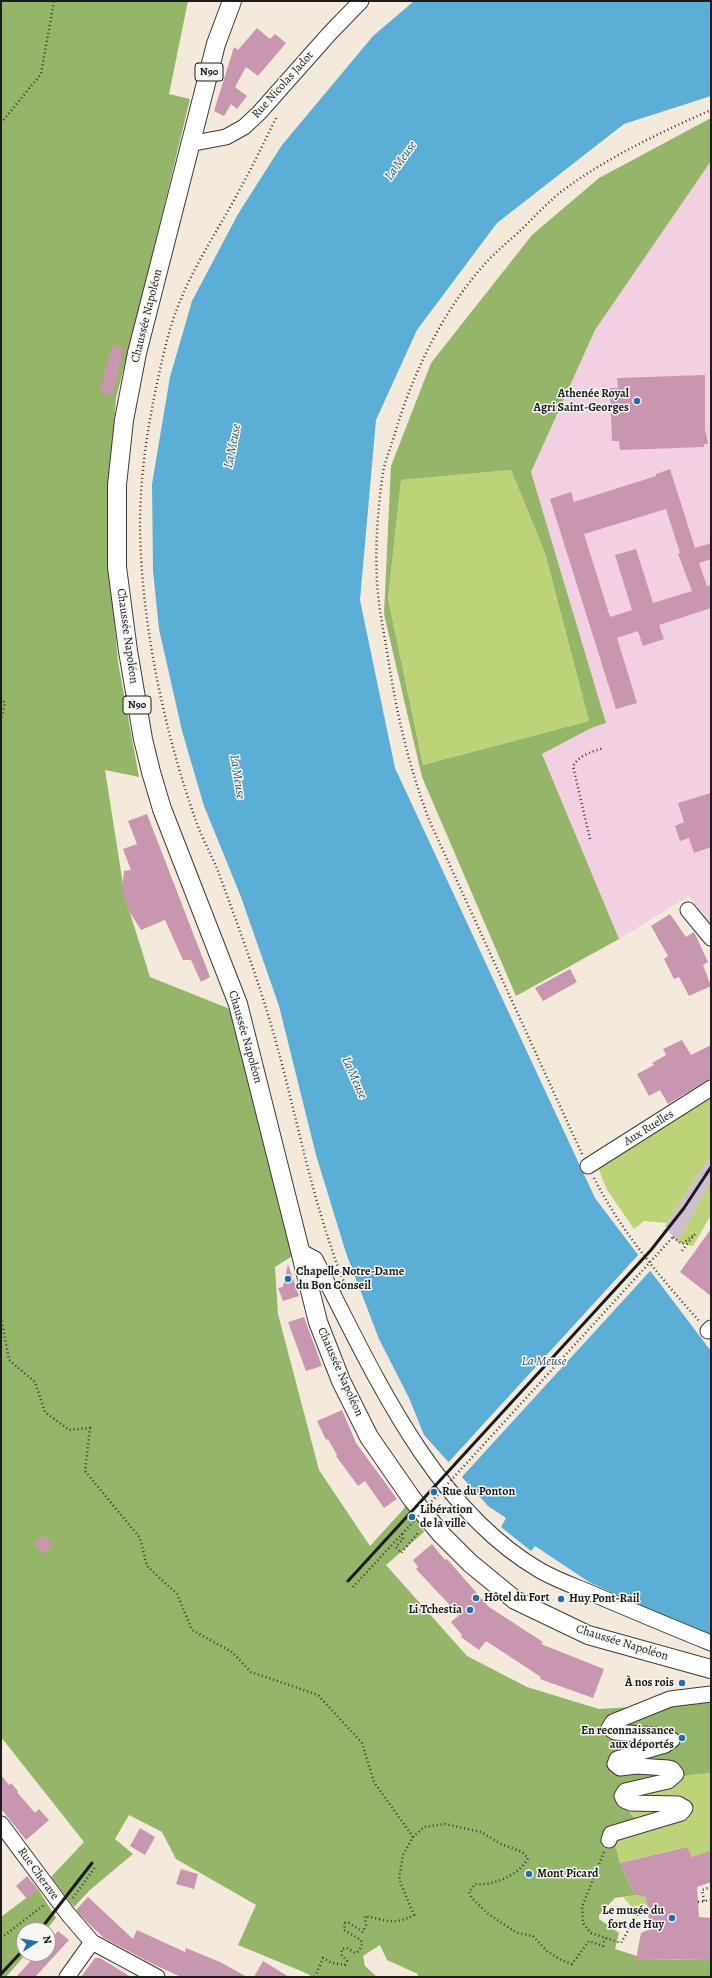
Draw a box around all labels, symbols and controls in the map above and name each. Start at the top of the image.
street label: Rue Nicolas Jadot [249,49,317,121]
road number: N90 [195,63,223,81]
water label: La Meuse [381,138,421,184]
street label: Chaussée Napoléon [128,268,166,364]
place label: Athenée Royal Agri Saint-Georges [533,387,629,415]
marker: Athenée Royal Agri Saint-Georges [632,396,642,406]
water label: La Meuse [221,422,245,470]
street label: Chaussée Napoléon [113,588,141,684]
road number: N90 [123,696,151,714]
water label: La Meuse [226,754,248,800]
street label: Chaussée Napoléon [225,989,265,1085]
water label: La Meuse [338,1054,370,1102]
street label: Aux Ruelles [621,1107,677,1149]
place label: Chapelle Notre-Dame du Bon Conseil [296,1265,404,1293]
marker: Chapelle Notre-Dame du Bon Conseil [283,1274,293,1284]
street label: Chaussée Napoléon [314,1325,366,1419]
water label: La Meuse [522,1354,566,1370]
place label: Rue du Ponton [442,1485,515,1499]
marker: Rue du Ponton [429,1487,439,1497]
place label: Libération de la ville [420,1503,473,1531]
marker: Libération de la ville [407,1512,417,1522]
place label: Hôtel du Fort [484,1591,549,1605]
place label: Huy Pont-Rail [569,1592,639,1606]
marker: Hôtel du Fort [471,1593,481,1603]
marker: Huy Pont-Rail [556,1594,566,1604]
place label: Li Tchestia [408,1603,462,1617]
marker: Li Tchestia [465,1605,475,1615]
street label: Chaussée Napoléon [574,1622,670,1664]
place label: À nos rois [625,1676,674,1690]
marker: À nos rois [677,1678,687,1688]
place label: En reconnaissance aux déportés [581,1724,674,1752]
marker: En reconnaissance aux déportés [677,1733,687,1743]
street label: Rue Cherave [14,1845,62,1903]
place label: Mont Picard [537,1867,598,1881]
marker: Mont Picard [524,1869,534,1879]
place label: Le musée du fort de Huy [602,1904,664,1932]
marker: Le musée du fort de Huy [667,1913,677,1923]
north arrow [16,1922,56,1962]
text: N [39,1934,55,1945]

